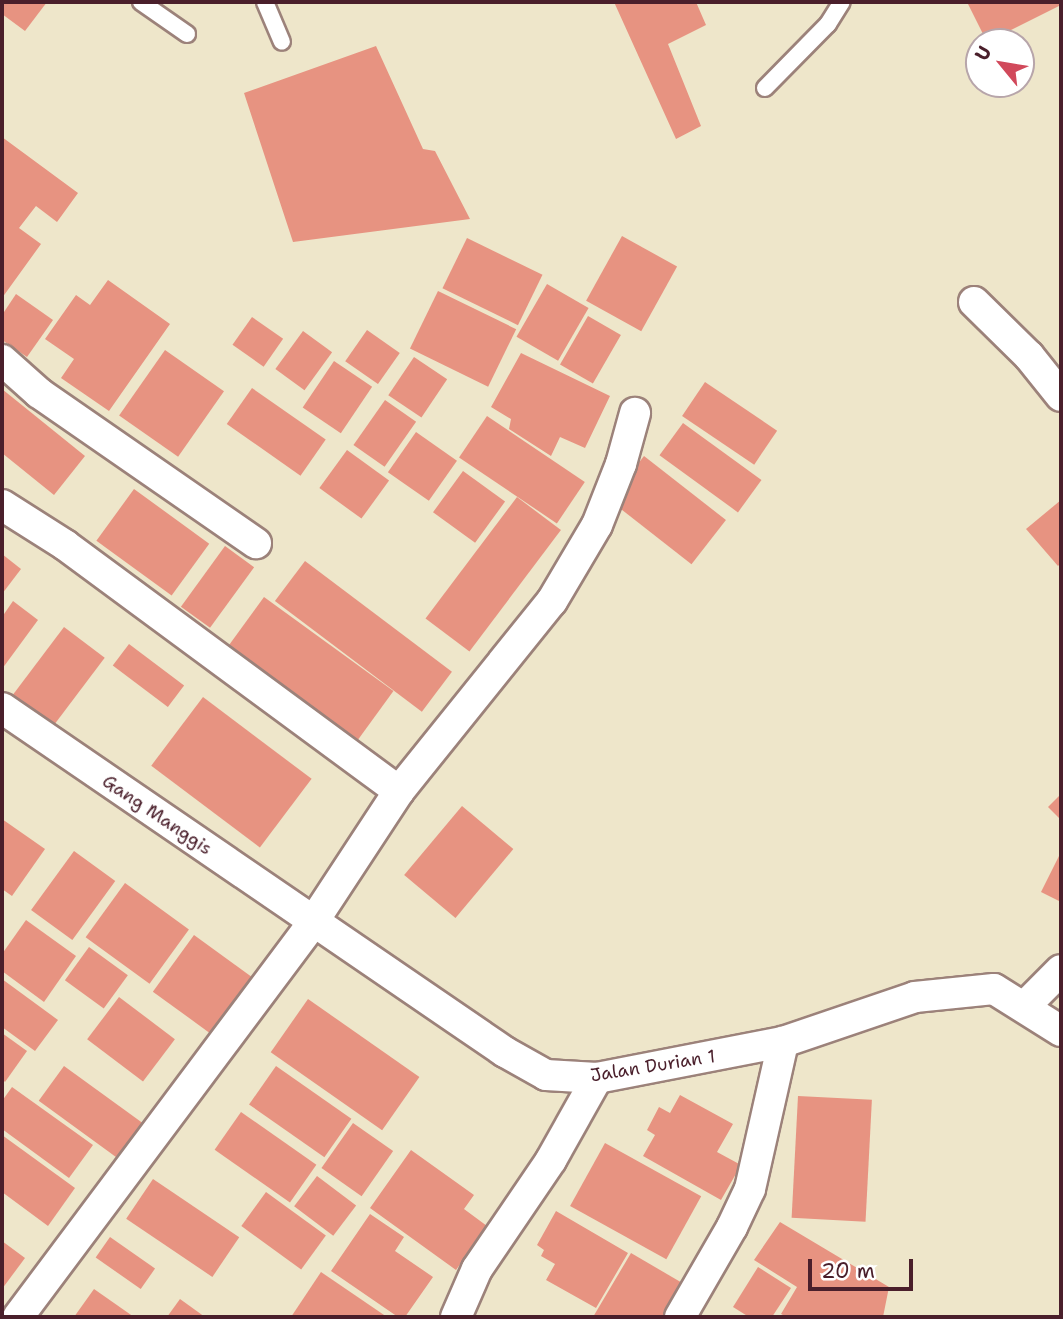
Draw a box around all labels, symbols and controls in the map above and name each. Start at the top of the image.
north arrow [965,28,1035,98]
text: U [969,41,997,65]
street label: Gang Manggis [98,770,216,860]
street label: Jalan Durian 1 [589,1045,717,1087]
scale bar [811,1246,916,1290]
text: 20 m [821,1257,875,1285]

